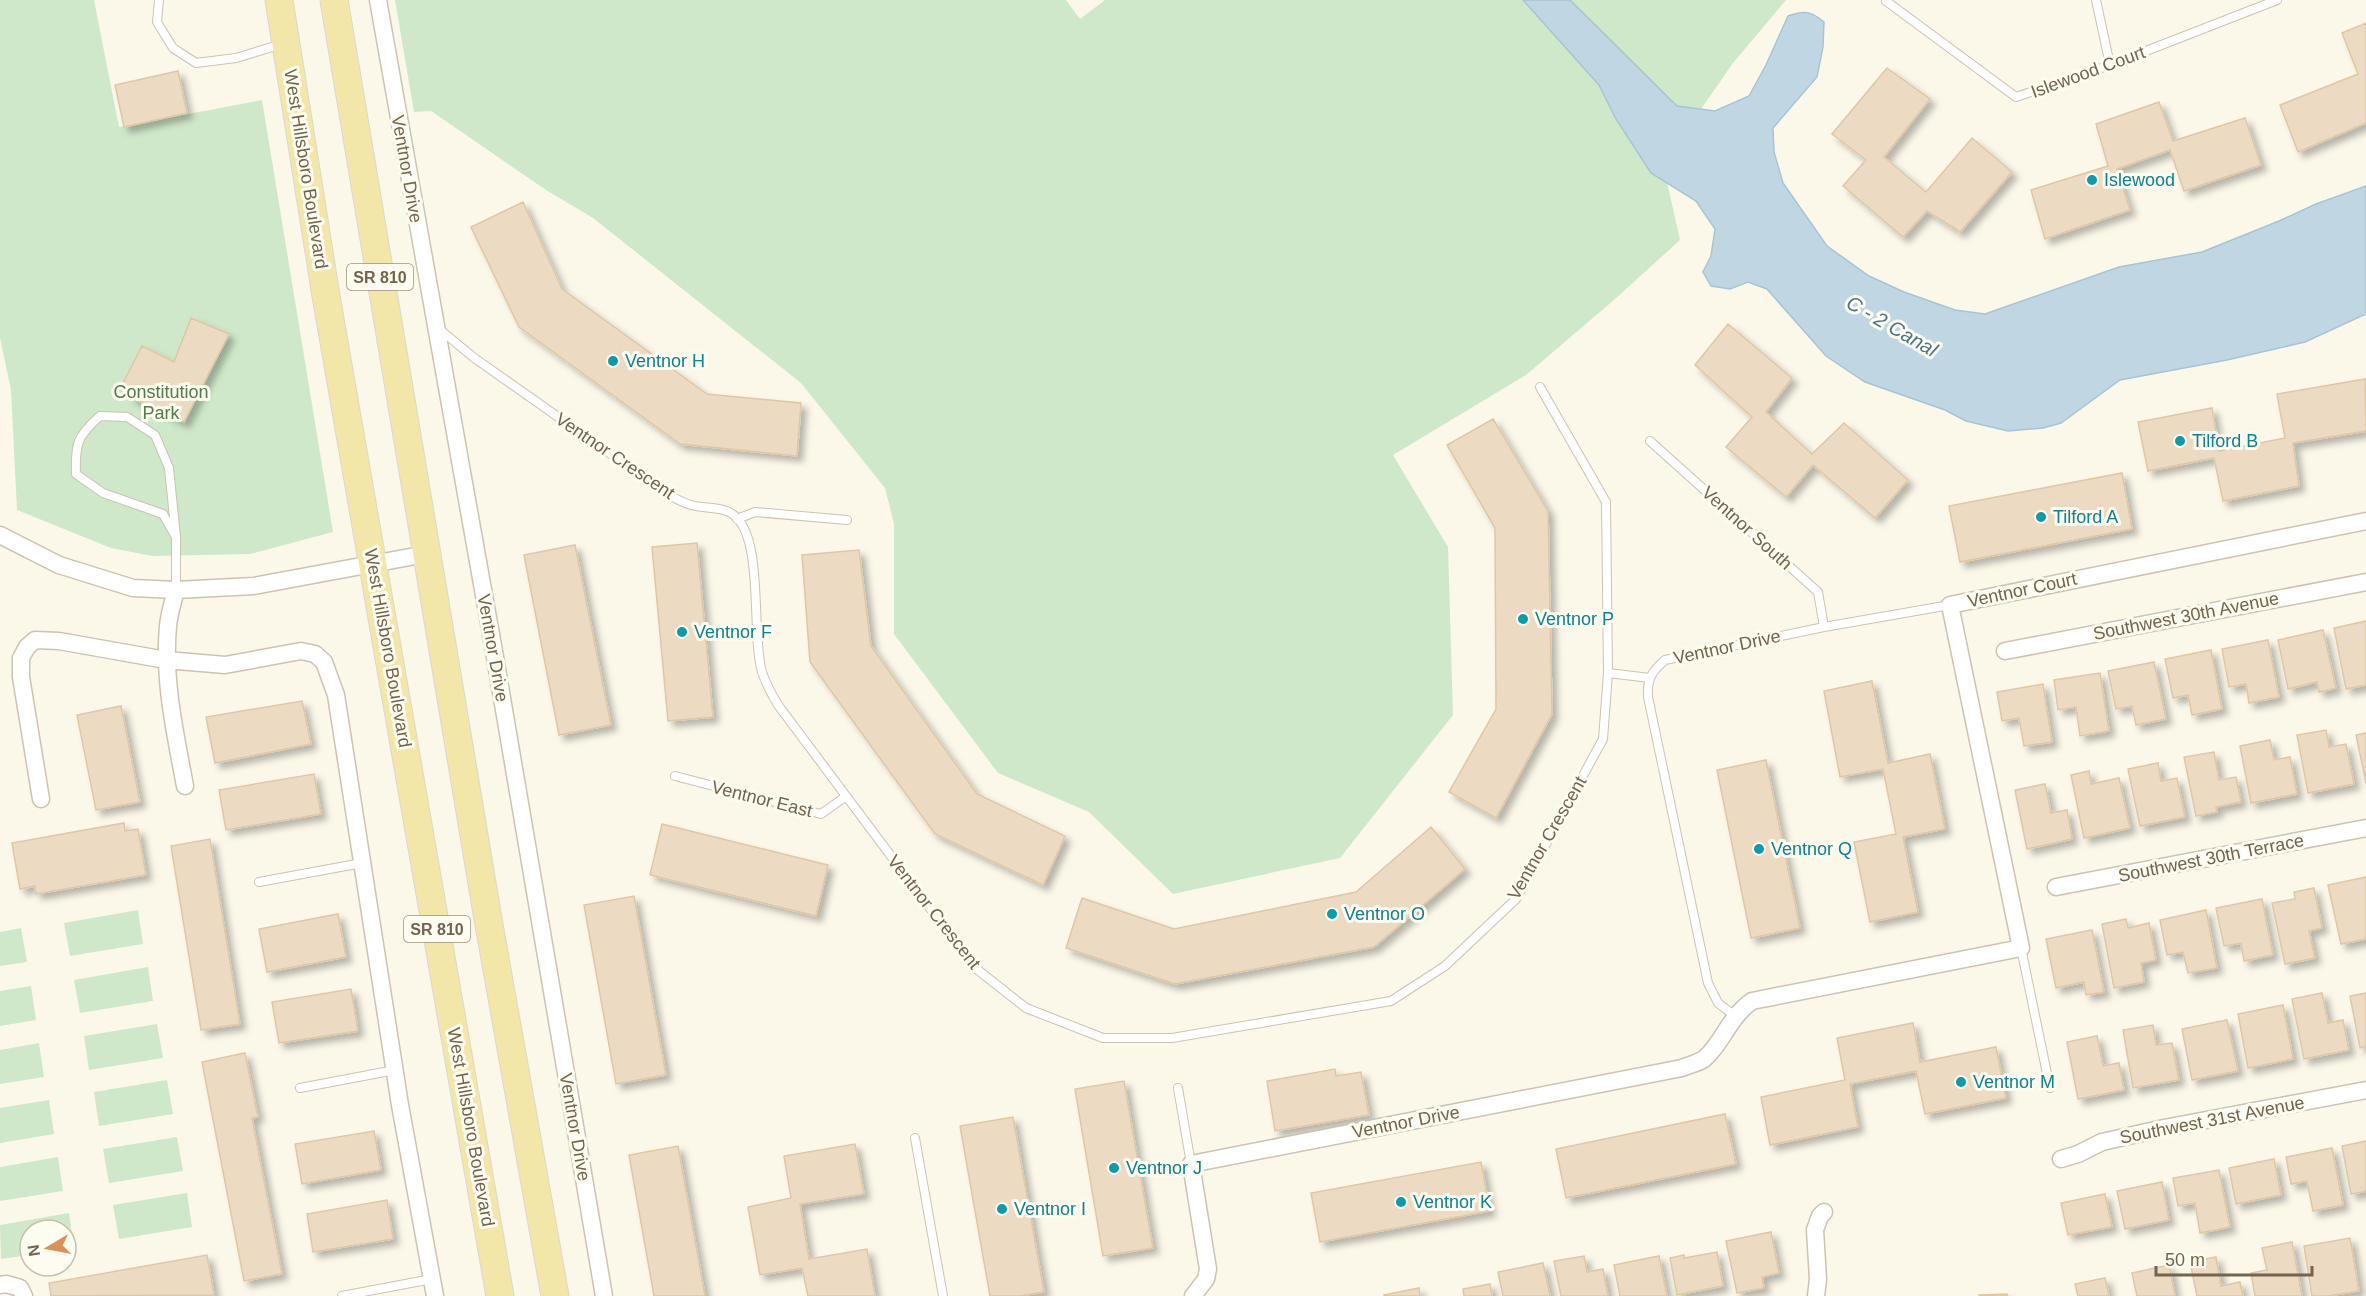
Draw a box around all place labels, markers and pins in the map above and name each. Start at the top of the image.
place label: Islewood [2104,170,2175,190]
marker: Islewood [2085,173,2099,187]
place label: Ventnor H [625,351,705,371]
marker: Ventnor H [606,354,620,368]
place label: Tilford B [2192,431,2258,451]
marker: Tilford B [2173,434,2187,448]
place label: Tilford A [2053,507,2118,527]
marker: Tilford A [2034,510,2048,524]
place label: Ventnor P [1535,609,1614,629]
marker: Ventnor P [1516,612,1530,626]
place label: Ventnor F [694,622,772,642]
marker: Ventnor F [675,625,689,639]
place label: Ventnor Q [1771,839,1852,859]
marker: Ventnor Q [1752,842,1766,856]
place label: Ventnor O [1344,904,1425,924]
marker: Ventnor O [1325,907,1339,921]
place label: Ventnor M [1973,1072,2055,1092]
marker: Ventnor M [1954,1075,1968,1089]
place label: Ventnor J [1126,1158,1202,1178]
marker: Ventnor J [1107,1161,1121,1175]
place label: Ventnor K [1413,1192,1492,1212]
marker: Ventnor K [1394,1195,1408,1209]
place label: Ventnor I [1014,1199,1086,1219]
marker: Ventnor I [995,1202,1009,1216]

